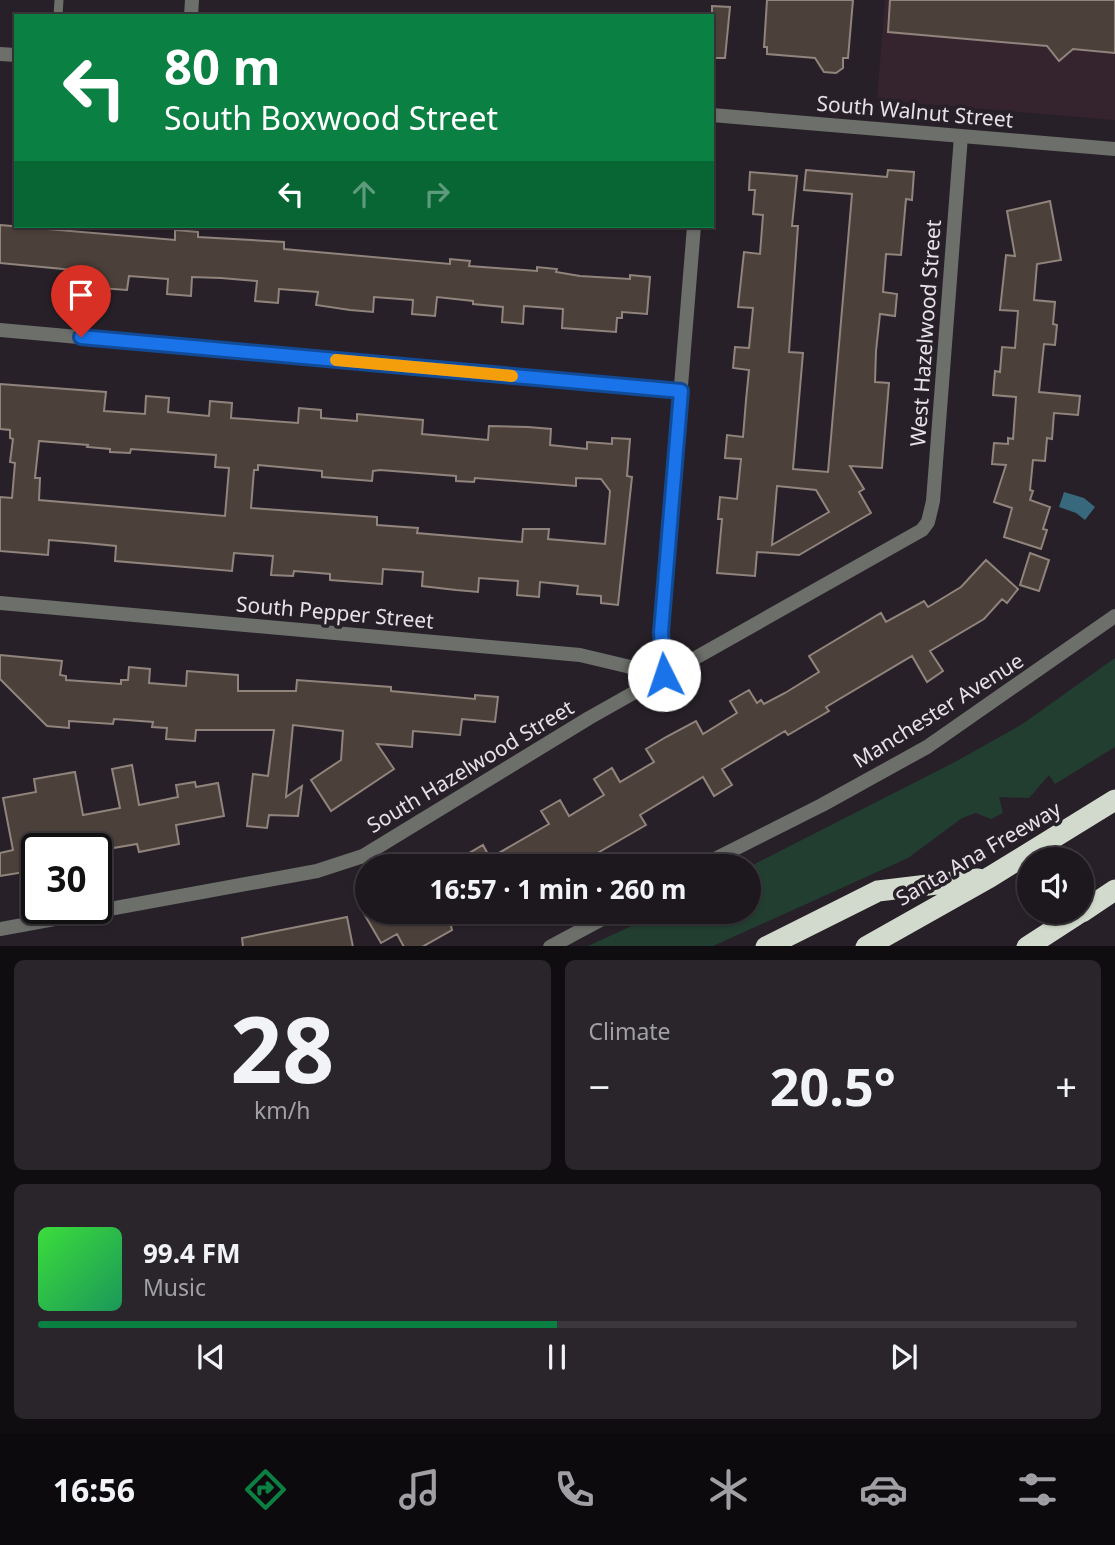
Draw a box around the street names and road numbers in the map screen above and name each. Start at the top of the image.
street label: South Walnut Street [816,88,1015,134]
street label: West Hazelwood Street [903,218,947,447]
street label: South Pepper Street [235,589,435,635]
street label: Manchester Avenue [847,646,1029,774]
street label: South Hazelwood Street [361,693,579,839]
street label: Santa Ana Freeway [890,794,1066,912]

